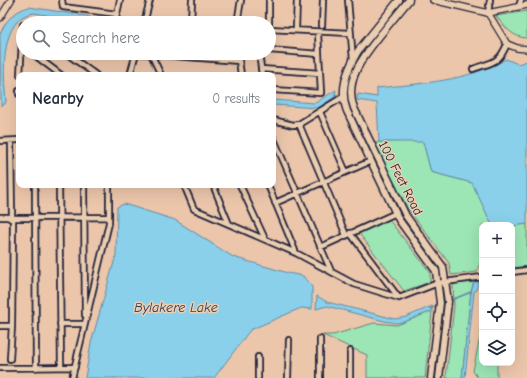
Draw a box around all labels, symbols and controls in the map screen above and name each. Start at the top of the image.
search box [16,16,276,60]
icon: search [30,27,52,49]
text: Search here [62,29,140,47]
text: Nearby [32,89,83,108]
text: 0 results [212,91,260,106]
street label: 100 Feet Road [376,138,426,218]
map controls [479,222,515,366]
button: + [479,222,515,258]
button: − [479,258,515,294]
button: locate [479,294,515,330]
water label: Bylakere Lake [134,299,218,316]
button: layers [479,330,515,366]

